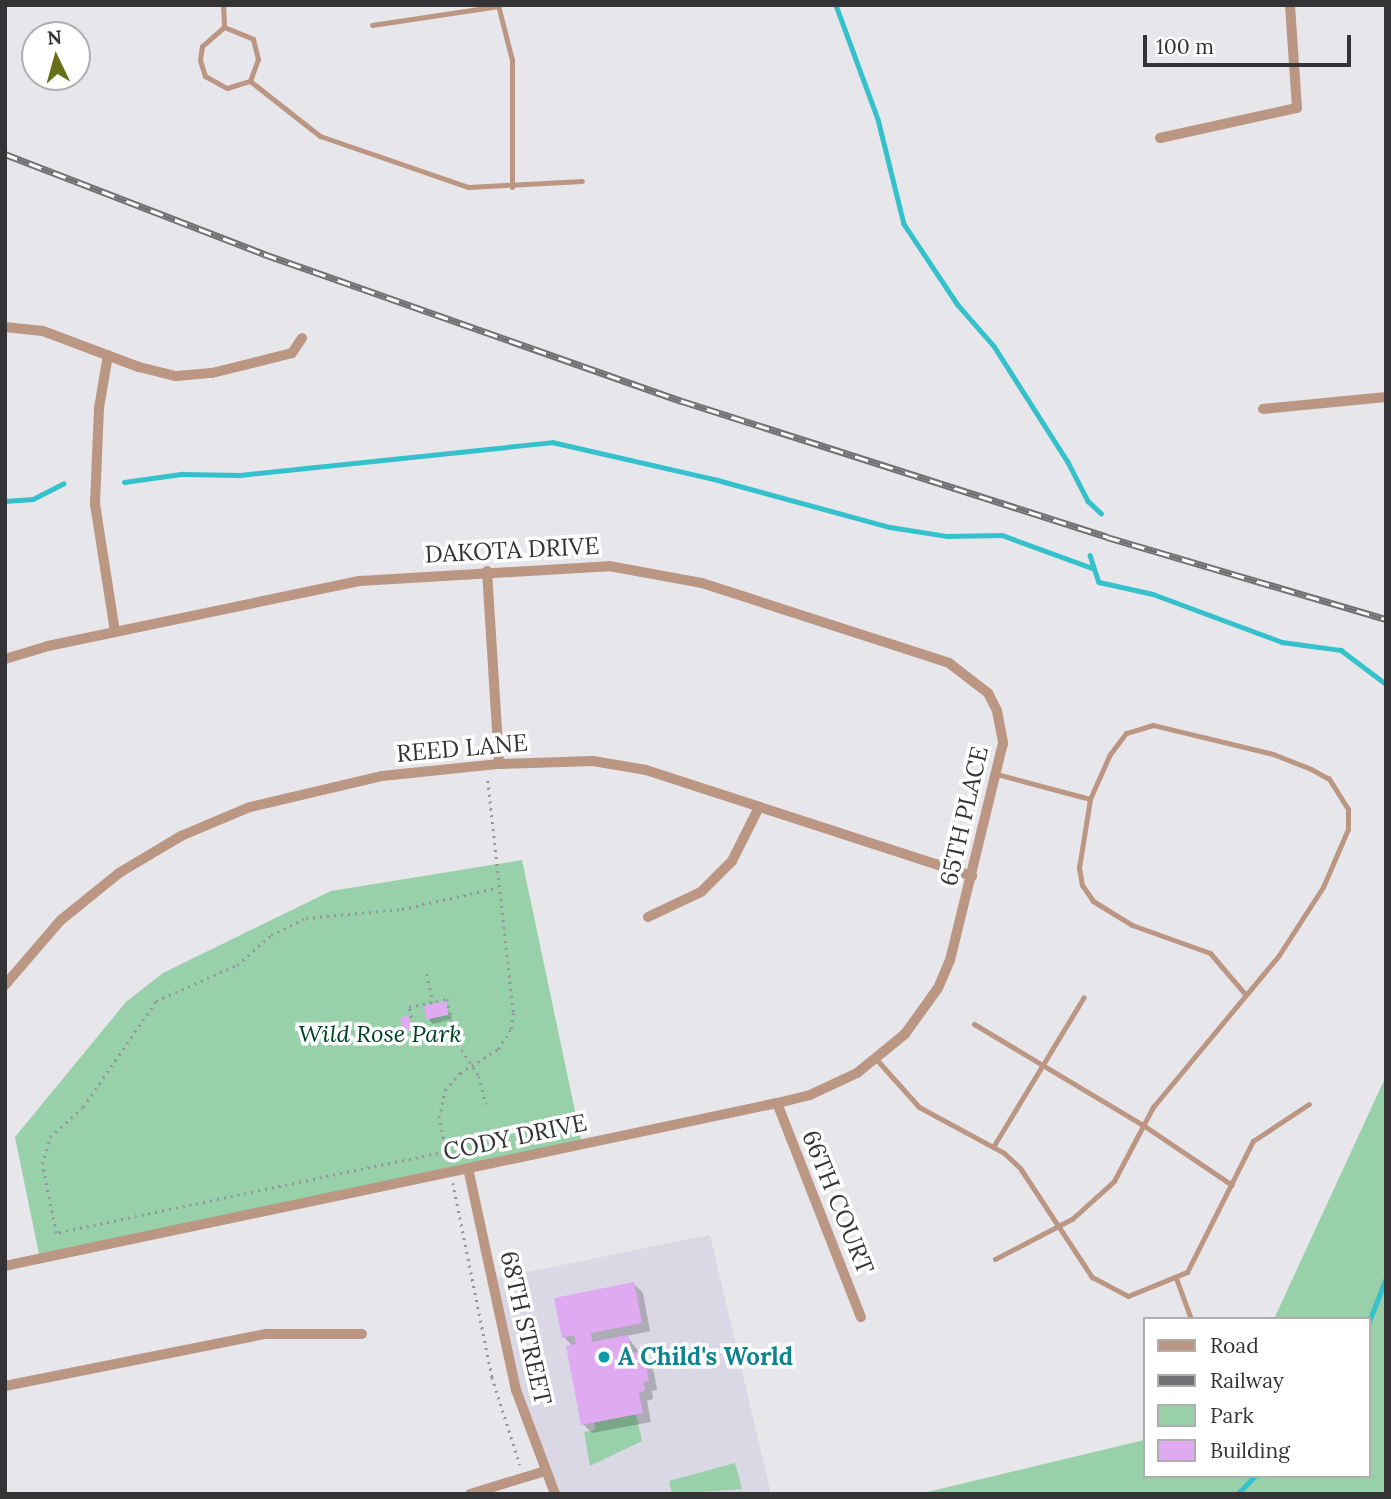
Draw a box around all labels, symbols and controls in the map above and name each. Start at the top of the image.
north arrow [21,21,91,91]
scale bar [1146,21,1354,65]
text: N [46,24,63,50]
text: 100 m [1156,33,1214,60]
street label: DAKOTA DRIVE [424,531,600,569]
street label: REED LANE [395,728,529,768]
street label: 65TH PLACE [934,743,994,889]
park label: Wild Rose Park [298,1020,462,1048]
street label: CODY DRIVE [441,1108,589,1166]
street label: 66TH COURT [796,1126,880,1278]
street label: 68TH STREET [494,1248,558,1408]
legend [1142,1317,1370,1478]
text: Road [1210,1332,1259,1359]
place label: A Child's World [618,1343,793,1371]
marker: A Child's World [596,1349,612,1365]
text: Railway [1210,1367,1284,1394]
text: Park [1210,1402,1254,1429]
text: Building [1210,1437,1290,1464]

